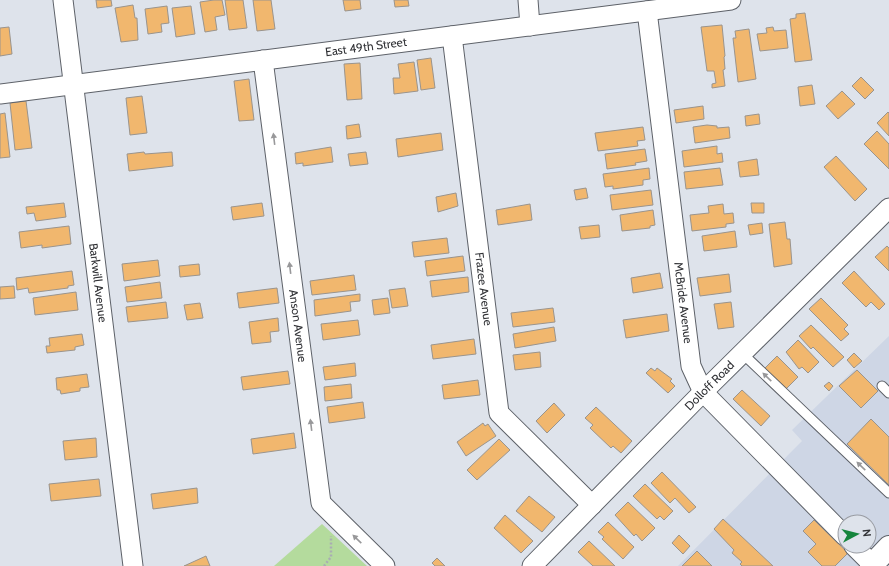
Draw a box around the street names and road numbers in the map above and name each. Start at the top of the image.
street label: East 49th Street [324,34,408,59]
street label: Barkwill Avenue [86,242,111,323]
street label: Frazee Avenue [472,251,496,327]
street label: McBride Avenue [671,261,696,344]
street label: Anson Avenue [286,288,310,363]
street label: Dolloff Road [681,357,737,413]

